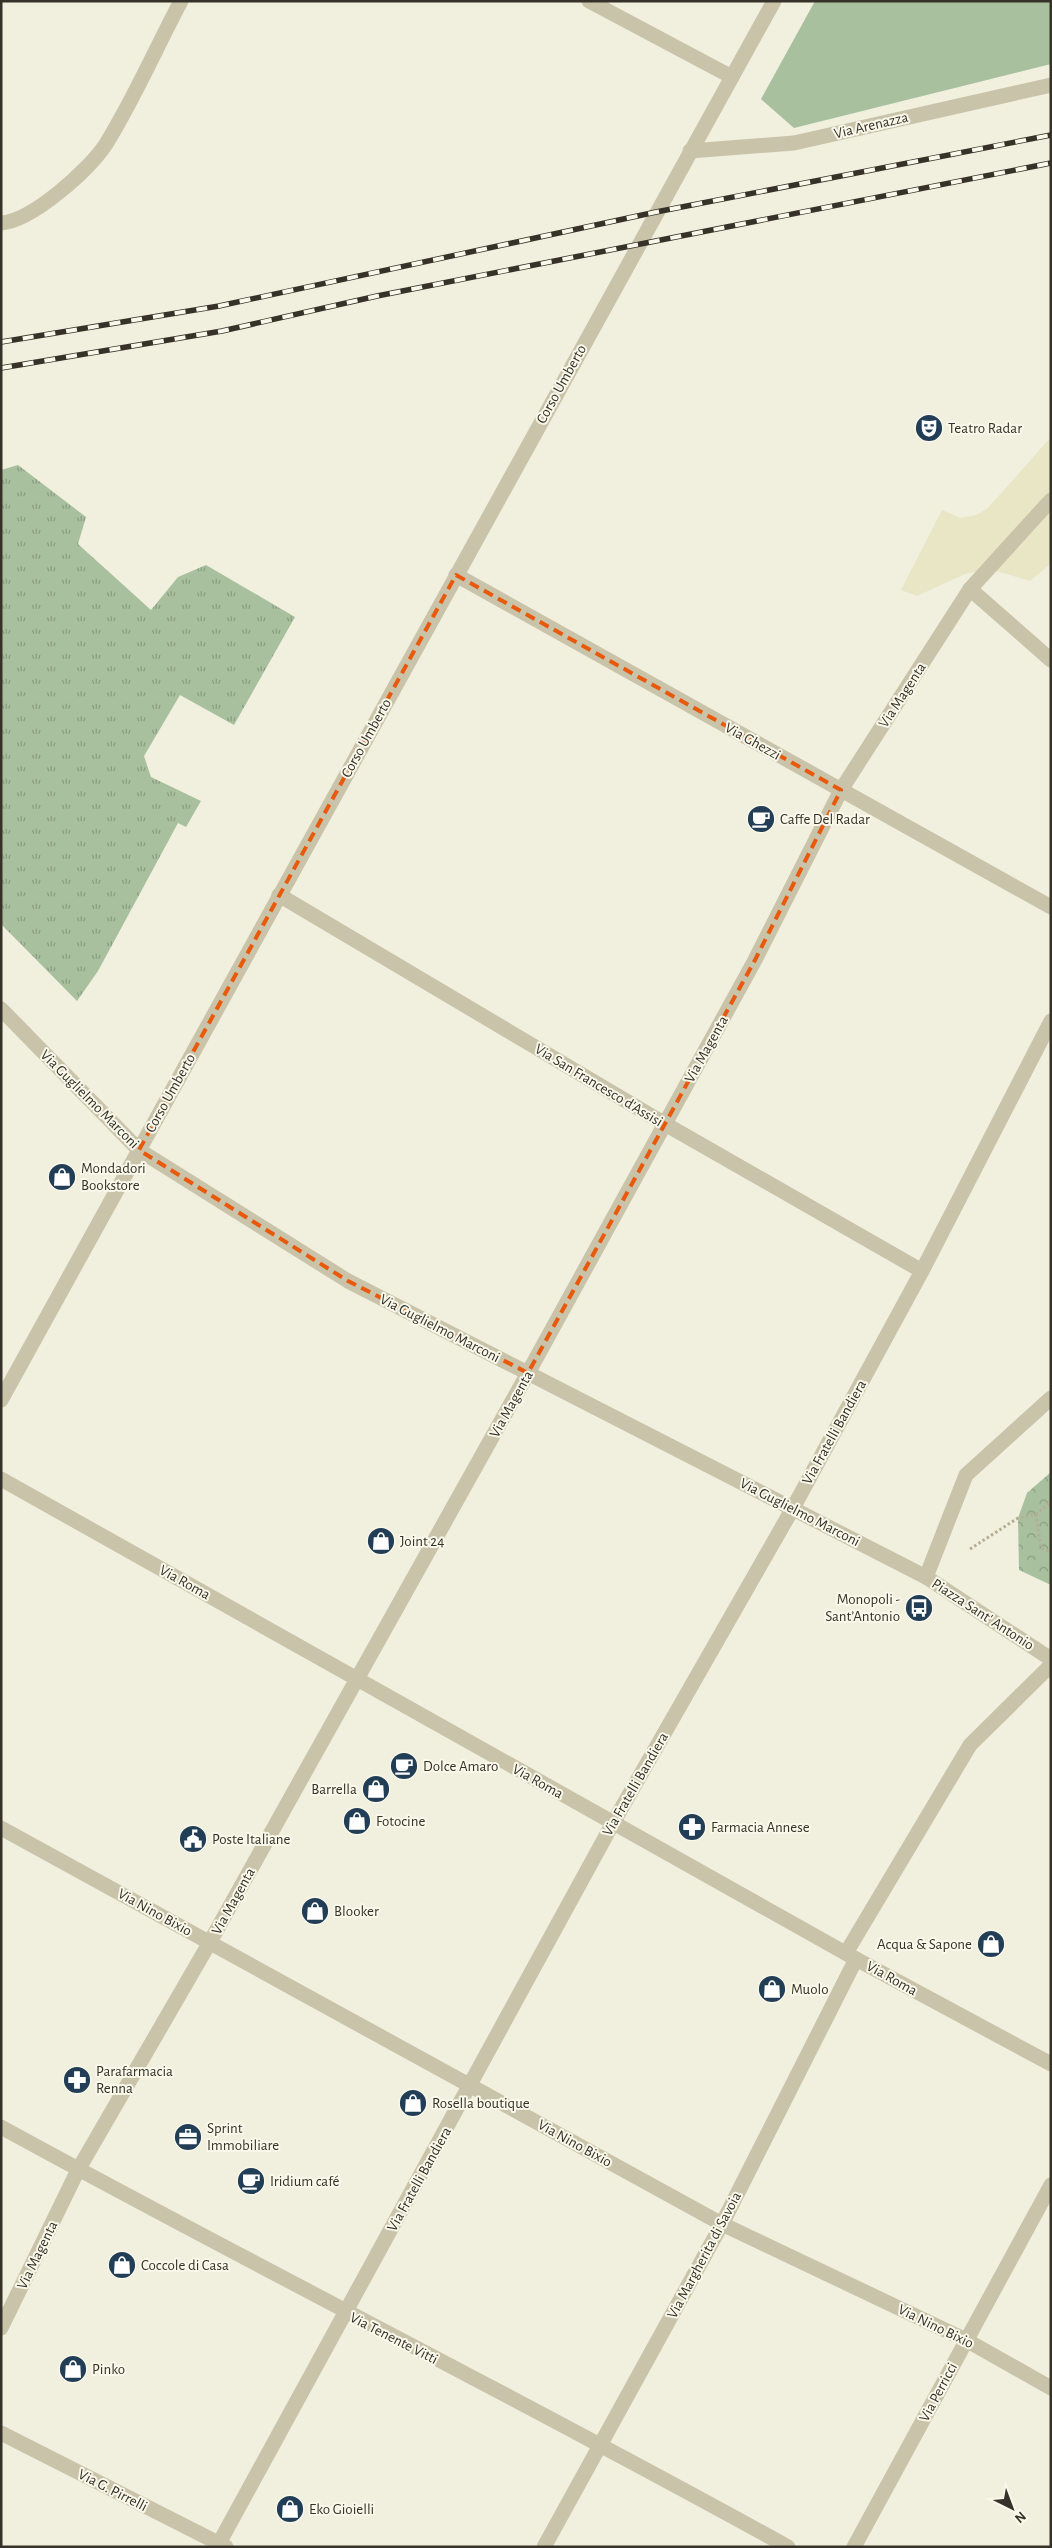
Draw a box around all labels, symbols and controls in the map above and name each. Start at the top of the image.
street label: Via Arenazza [833,110,910,141]
street label: Corso Umberto [534,342,589,426]
theatre icon: Teatro Radar [914,413,944,443]
place label: Teatro Radar [948,421,1022,436]
street label: Via Magenta [876,660,929,730]
street label: Corso Umberto [339,696,394,780]
street label: Via Ghezzi [722,720,783,763]
cafe icon: Caffe Del Radar [746,804,776,834]
place label: Caffe Del Radar [780,812,870,827]
street label: Via Magenta [682,1013,731,1085]
street label: Via San Francesco d'Assisi [532,1041,665,1130]
street label: Via Guglielmo Marconi [37,1047,142,1152]
street label: Corso Umberto [143,1051,198,1135]
place label: Mondadori Bookstore [81,1161,146,1193]
shop icon: Mondadori Bookstore [47,1162,77,1192]
street label: Via Guglielmo Marconi [377,1292,502,1365]
street label: Via Magenta [487,1368,536,1440]
street label: Via Fratelli Bandiera [800,1378,869,1487]
street label: Via Guglielmo Marconi [737,1476,862,1549]
shop icon: Joint 24 [366,1526,396,1556]
place label: Joint 24 [400,1534,444,1549]
street label: Via Roma [157,1562,213,1602]
street label: Piazza Sant' Antonio [929,1576,1036,1653]
place label: Monopoli - Sant’Antonio [825,1592,900,1624]
bus stop icon: Monopoli - Sant’Antonio [904,1593,934,1623]
street label: Via Fratelli Bandiera [600,1730,671,1838]
cafe icon: Dolce Amaro [389,1751,419,1781]
place label: Dolce Amaro [423,1759,498,1774]
street label: Via Roma [510,1761,566,1801]
shop icon: Barrella [361,1774,391,1804]
place label: Barrella [311,1782,357,1797]
shop icon: Fotocine [342,1806,372,1836]
pharmacy icon: Farmacia Annese [677,1812,707,1842]
place label: Fotocine [376,1814,425,1829]
place label: Farmacia Annese [711,1820,810,1835]
public building icon: Poste Italiane [178,1824,208,1854]
place label: Poste Italiane [212,1832,290,1847]
street label: Via Magenta [209,1865,258,1937]
street label: Via Nino Bixio [115,1886,194,1939]
shop icon: Blooker [300,1896,330,1926]
place label: Blooker [334,1904,379,1919]
shop icon: Acqua & Sapone [976,1929,1006,1959]
place label: Acqua & Sapone [877,1937,972,1952]
street label: Via Roma [864,1958,920,1998]
shop icon: Muolo [757,1974,787,2004]
place label: Muolo [791,1982,829,1997]
place label: Parafarmacia Renna [96,2064,173,2096]
pharmacy icon: Parafarmacia Renna [62,2065,92,2095]
shop icon: Rosella boutique [398,2088,428,2118]
place label: Rosella boutique [432,2096,530,2111]
street label: Via Nino Bixio [535,2117,614,2170]
place label: Sprint Immobiliare [207,2121,279,2153]
office icon: Sprint Immobiliare [173,2122,203,2152]
street label: Via Fratelli Bandiera [385,2125,454,2234]
cafe icon: Iridium café [236,2166,266,2196]
place label: Iridium café [270,2174,339,2189]
street label: Via Margherita di Savoia [665,2189,744,2321]
street label: Via Magenta [15,2219,60,2292]
shop icon: Coccole di Casa [107,2250,137,2280]
place label: Coccole di Casa [141,2258,229,2273]
street label: Via Nino Bixio [896,2302,976,2351]
street label: Via Tenente Vitti [347,2310,440,2367]
shop icon: Pinko [58,2354,88,2384]
street label: Via Perricci [917,2360,960,2424]
place label: Pinko [92,2362,125,2377]
street label: Via G. Pirrelli [76,2467,150,2514]
north arrow [987,2483,1037,2533]
shop icon: Eko Gioielli [275,2494,305,2524]
place label: Eko Gioielli [309,2502,374,2517]
text: N [1012,2508,1028,2525]

